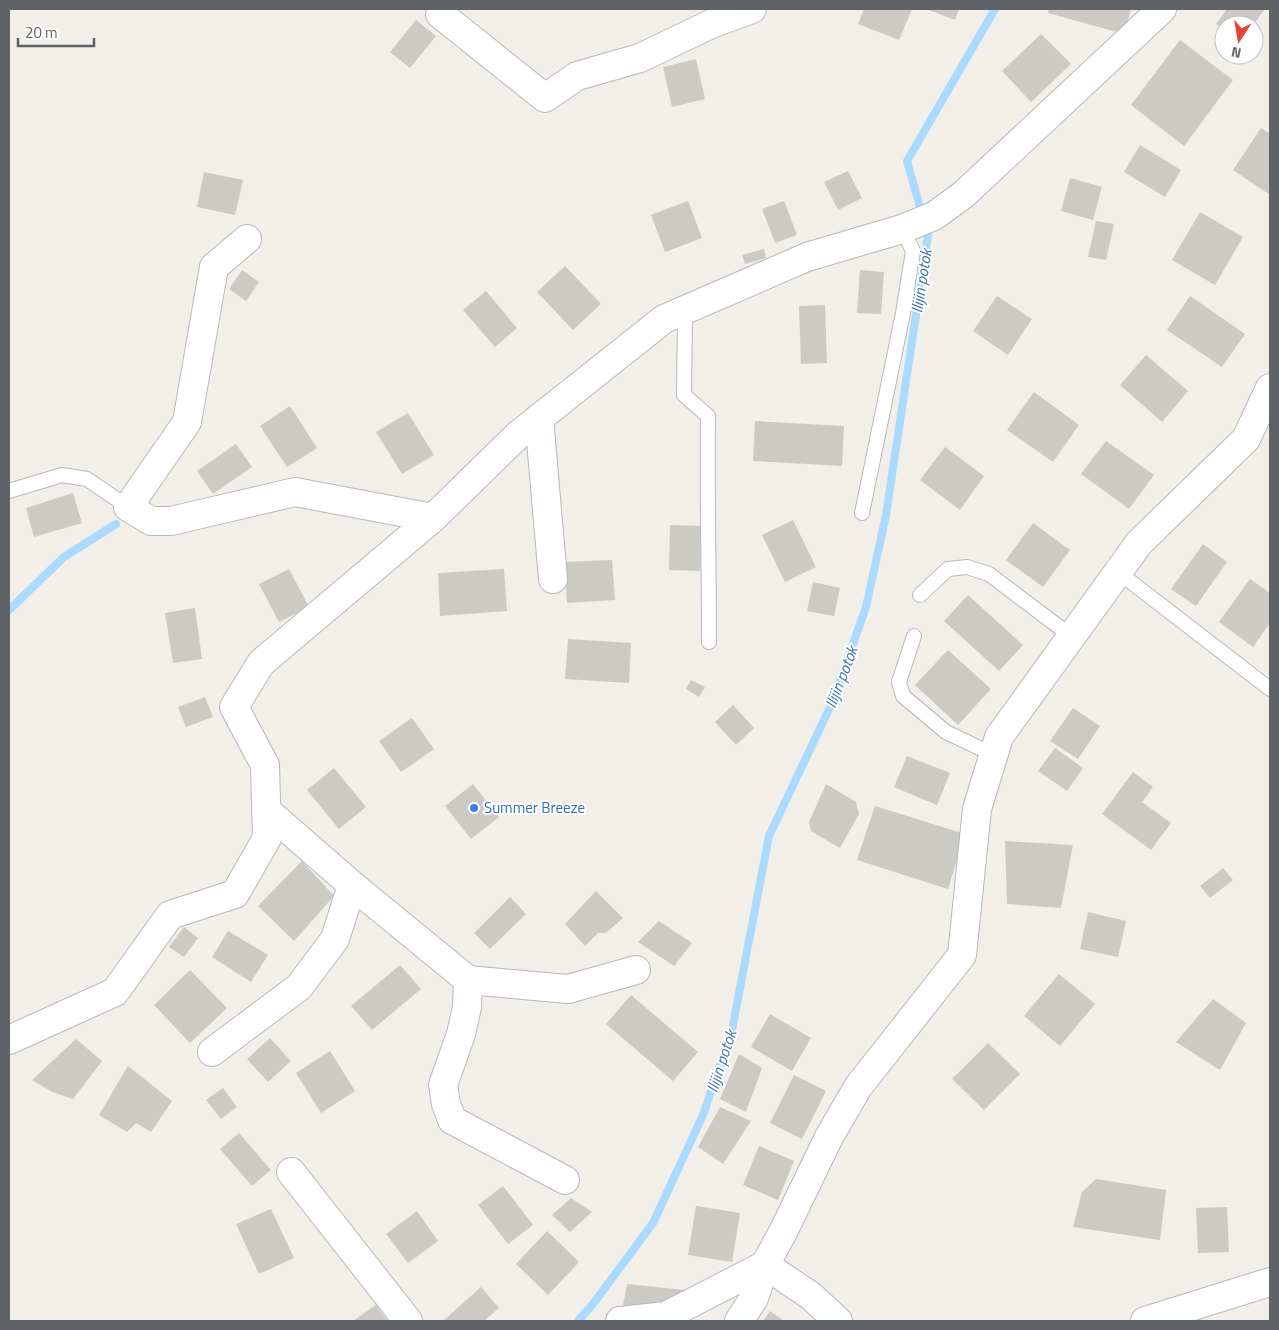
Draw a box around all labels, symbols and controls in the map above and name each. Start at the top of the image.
scale bar [18,15,94,47]
north arrow [1214,15,1264,65]
text: 20 m [25,21,58,44]
text: N [1229,42,1243,64]
water label: Ilijin potok [904,245,938,315]
water label: Ilijin potok [818,641,864,711]
place label: Summer Breeze [484,796,585,819]
marker: Summer Breeze [468,802,480,814]
water label: Ilijin potok [700,1025,743,1095]

